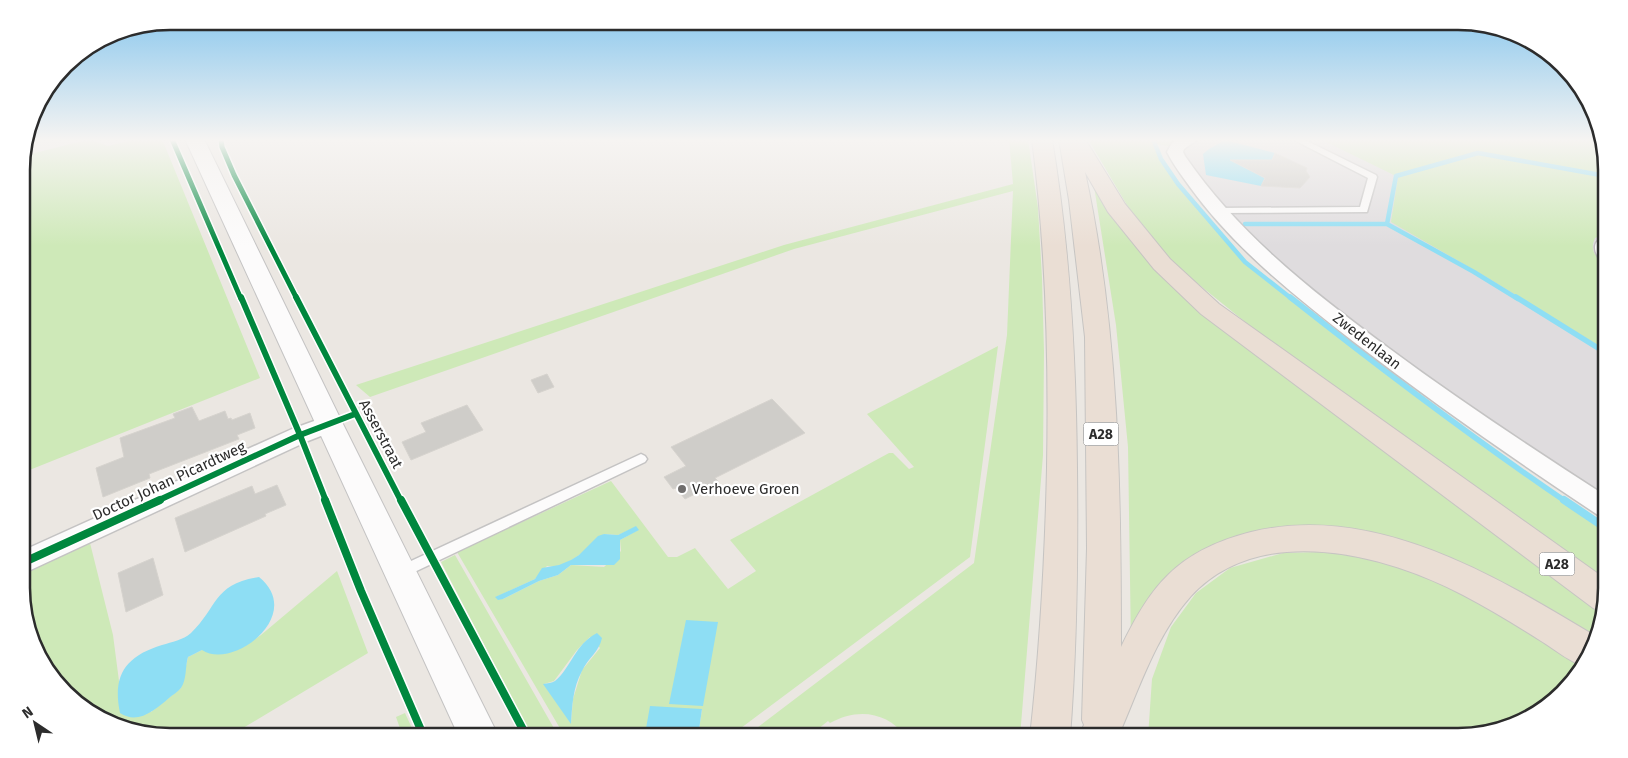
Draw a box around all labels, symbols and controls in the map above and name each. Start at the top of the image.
street label: Zwedenlaan [1329,309,1405,373]
street label: Asserstraat [355,396,407,472]
road number: A28 [1084,422,1118,446]
street label: Doctor Johan Picardtweg [90,437,249,524]
place label: Verhoeve Groen [692,480,800,498]
marker: Verhoeve Groen [676,483,688,495]
road number: A28 [1540,552,1574,576]
north arrow [10,698,60,748]
text: N [19,703,37,722]

